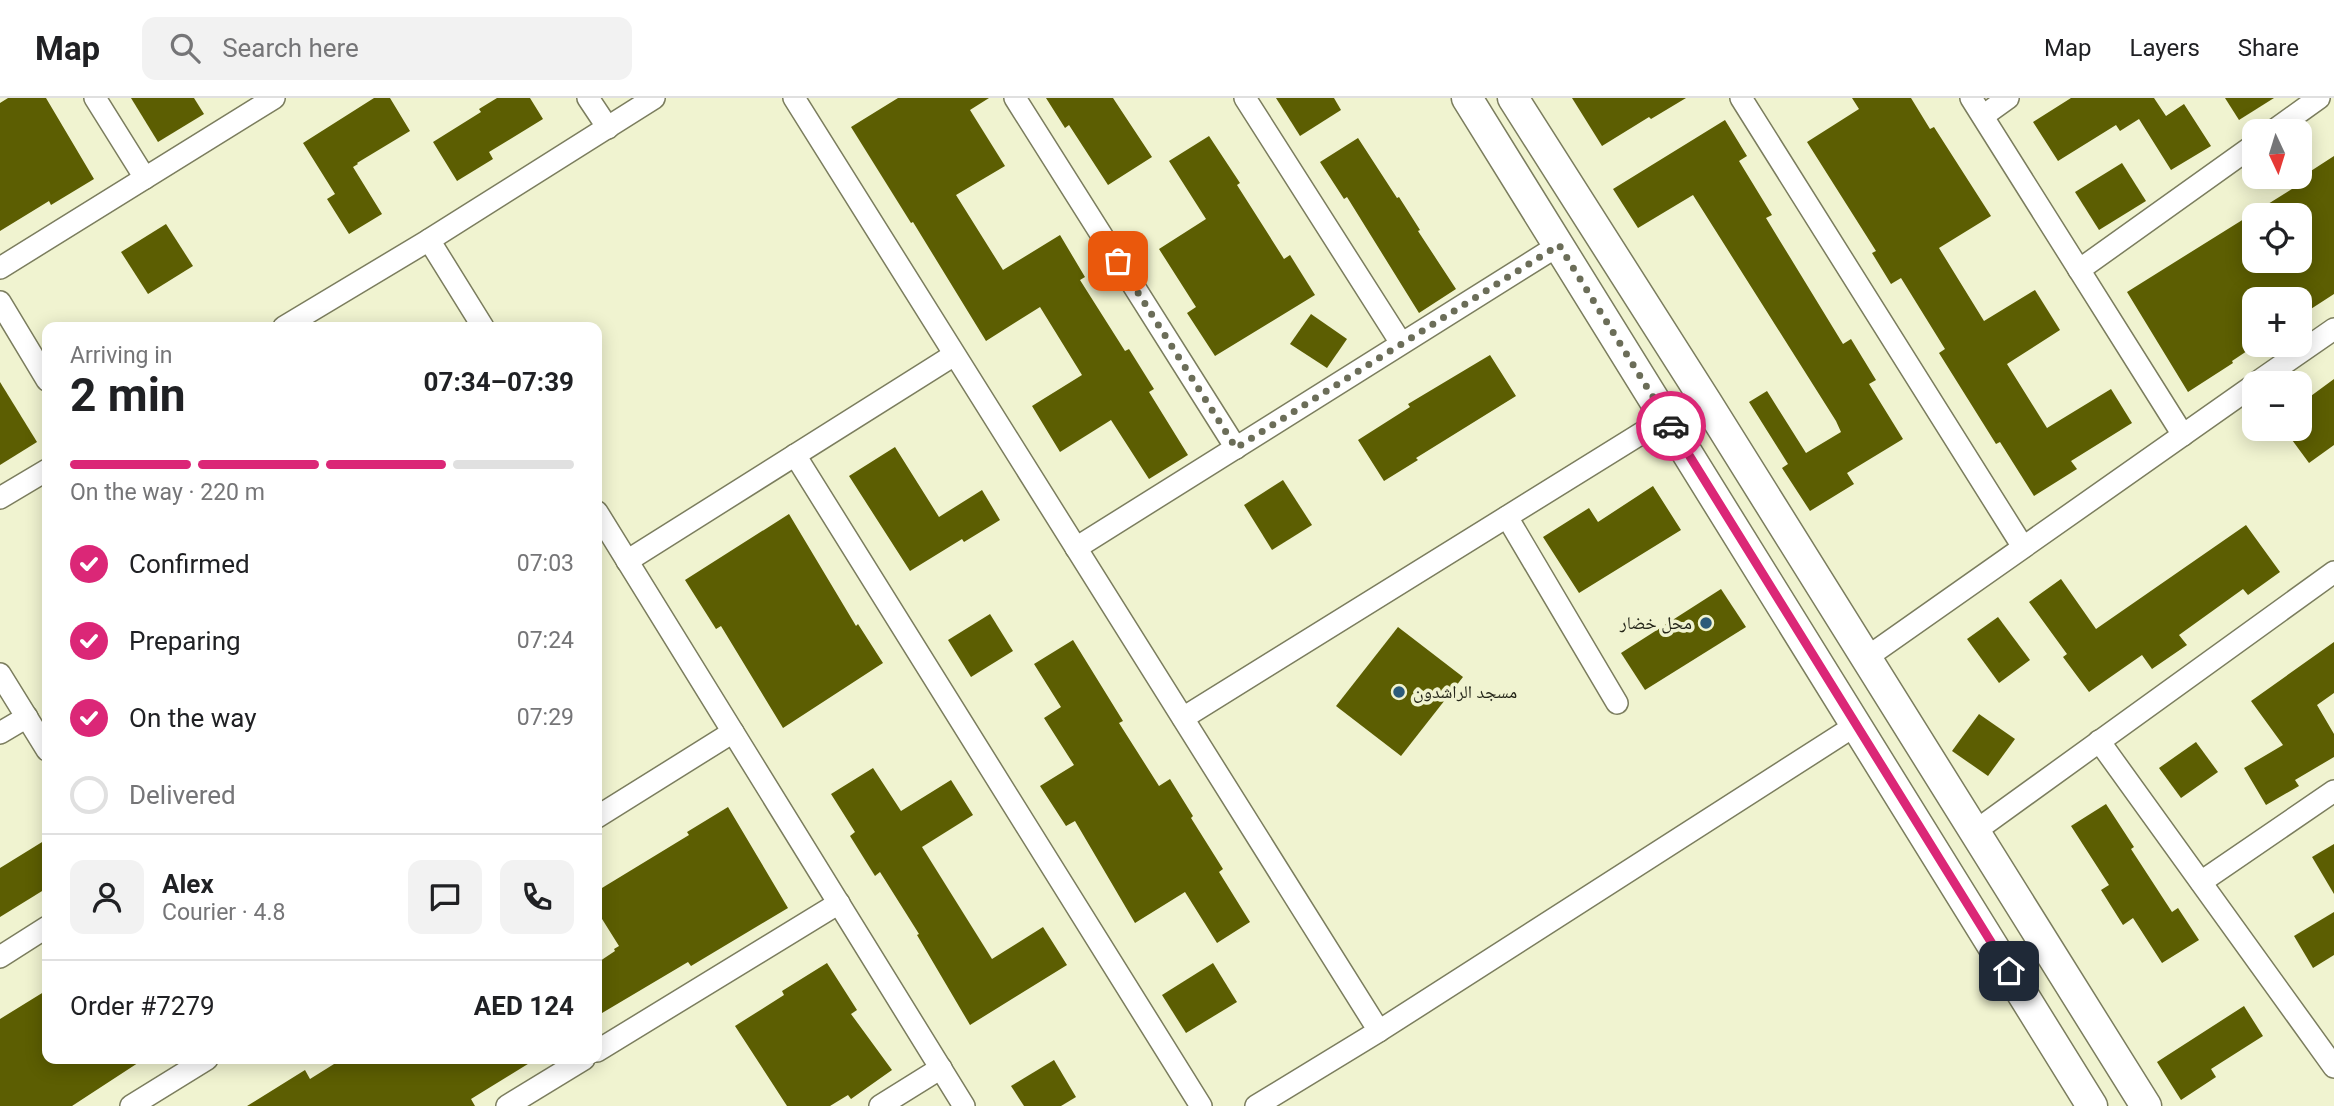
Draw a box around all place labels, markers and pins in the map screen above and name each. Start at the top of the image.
pin [1088,231,1148,291]
place label: محل خضار [1619,612,1692,634]
marker: محل خضار [1698,615,1714,631]
place label: مسجد الراشدون [1413,681,1517,703]
marker: مسجد الراشدون [1391,684,1407,700]
pin [1979,941,2039,1001]

